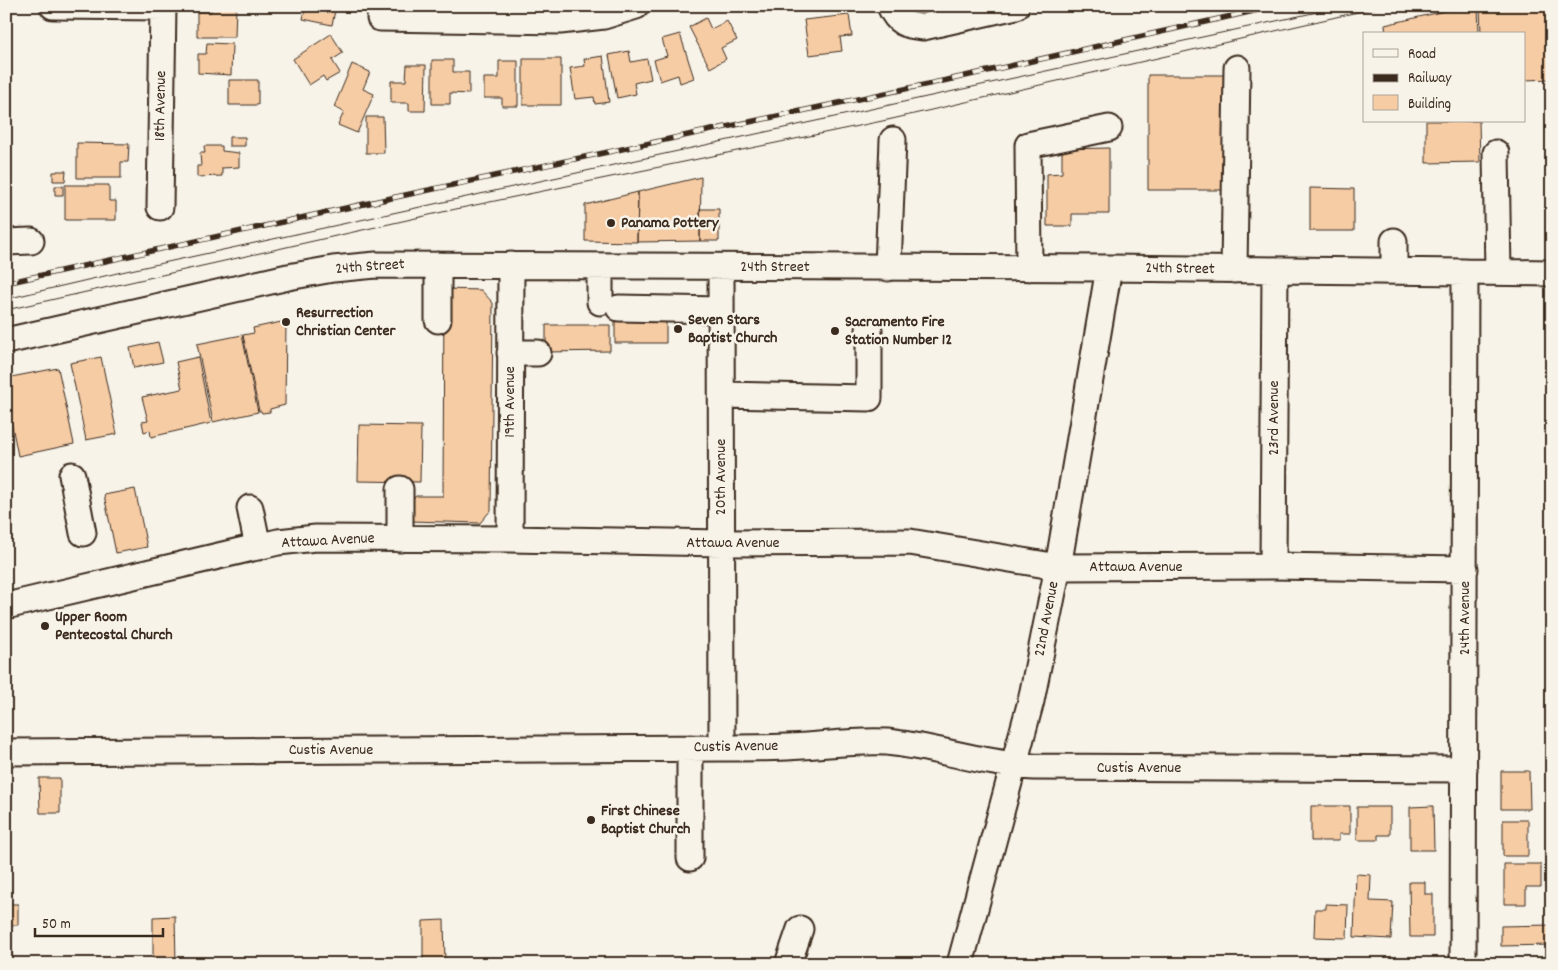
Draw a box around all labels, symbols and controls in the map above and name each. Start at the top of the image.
legend [1363,32,1526,122]
text: Road [1408,44,1436,66]
text: Railway [1408,68,1452,90]
street label: 18th Avenue [149,71,173,141]
text: Building [1408,94,1451,116]
place label: Panama Pottery [621,212,720,235]
marker: Panama Pottery [605,217,617,229]
street label: 24th Street [335,253,406,281]
street label: 24th Street [740,256,810,279]
street label: 24th Street [1145,257,1215,281]
place label: Resurrection Christian Center [296,302,397,343]
place label: Seven Stars Baptist Church [688,309,777,350]
place label: Sacramento Fire Station Number 12 [845,311,952,352]
marker: Resurrection Christian Center [280,316,292,328]
marker: Seven Stars Baptist Church [672,323,684,335]
marker: Sacramento Fire Station Number 12 [829,325,841,337]
street label: 19th Avenue [499,366,522,438]
street label: 23rd Avenue [1263,381,1286,455]
street label: 20th Avenue [710,439,733,515]
street label: Attawa Avenue [281,527,375,555]
street label: Attawa Avenue [686,532,780,555]
street label: Attawa Avenue [1089,556,1183,579]
street label: 22nd Avenue [1028,579,1066,659]
street label: 24th Avenue [1454,581,1477,655]
place label: Upper Room Pentecostal Church [55,606,173,647]
marker: Upper Room Pentecostal Church [39,620,51,632]
street label: Custis Avenue [694,735,778,759]
street label: Custis Avenue [289,739,373,762]
street label: Custis Avenue [1097,757,1181,780]
place label: First Chinese Baptist Church [601,800,690,841]
marker: First Chinese Baptist Church [585,814,597,826]
scale bar [35,905,162,937]
text: 50 m [42,914,71,936]

